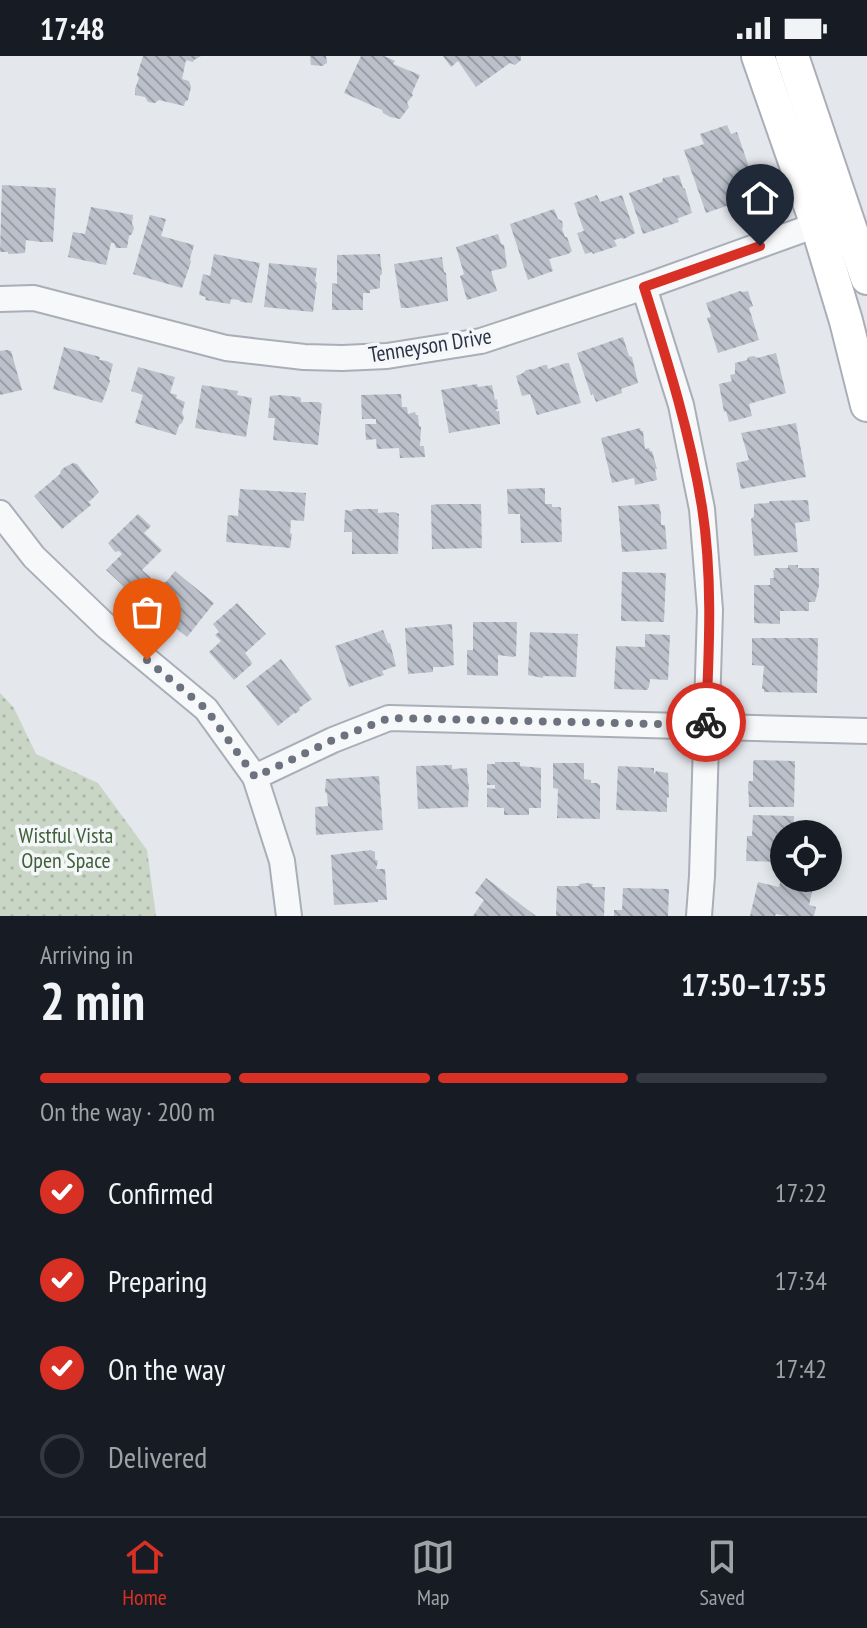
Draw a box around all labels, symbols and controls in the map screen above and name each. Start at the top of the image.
text: 17:48 [40,9,105,48]
pin [726,164,794,246]
icon: home [738,176,782,220]
street label: Tenneyson Drive [366,321,494,369]
pin [113,578,181,660]
icon: bag [125,590,169,634]
courier [666,682,746,762]
icon: bike [684,700,728,744]
map controls [770,820,842,892]
button: locate [770,820,842,892]
park label: Wistful Vista Open Space [19,821,113,874]
text: Arriving in [40,938,133,971]
text: 17:50–17:55 [681,965,827,1004]
text: 2 min [40,967,145,1034]
text: On the way · 200 m [40,1095,215,1128]
icon: check [40,1170,84,1214]
text: Confirmed [108,1173,213,1212]
text: 17:22 [775,1176,827,1209]
icon: check [40,1258,84,1302]
text: Preparing [108,1261,207,1300]
text: 17:34 [775,1264,827,1297]
icon: check [40,1346,84,1390]
text: On the way [108,1349,225,1388]
text: 17:42 [775,1352,827,1385]
text: Delivered [108,1437,207,1476]
tab: Home [122,1535,167,1611]
tab: Map [411,1535,455,1611]
tab: Saved [699,1535,745,1611]

